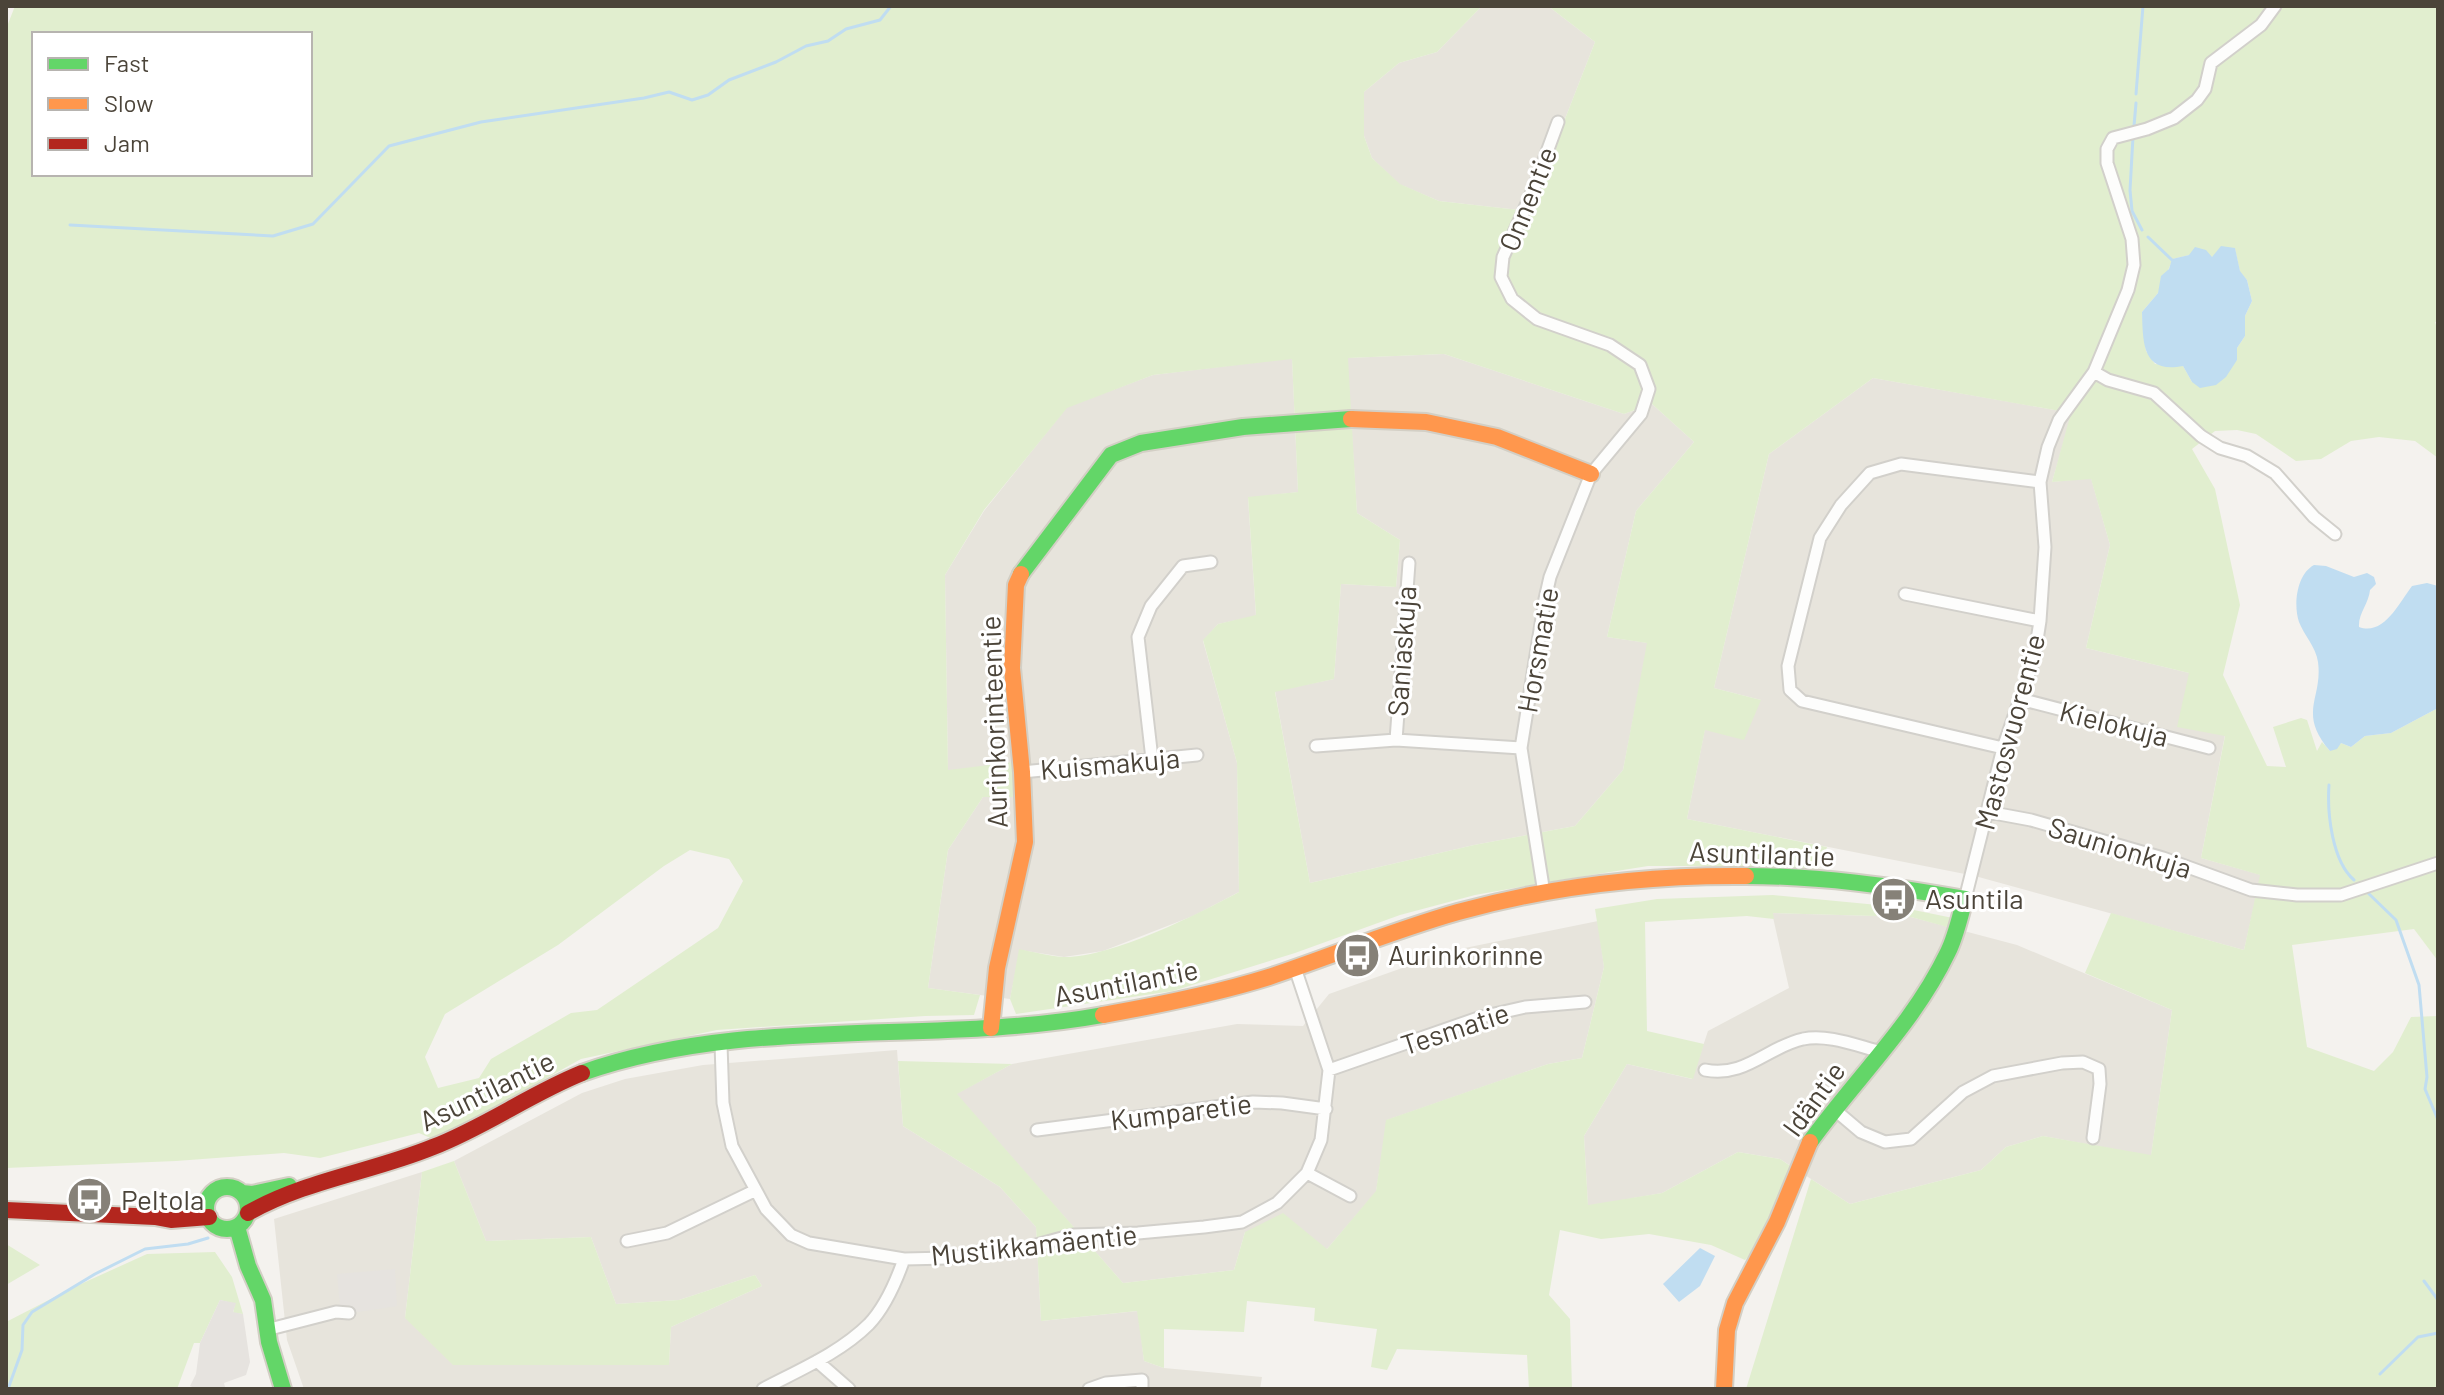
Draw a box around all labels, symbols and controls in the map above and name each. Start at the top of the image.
legend [32,32,312,176]
text: Fast [104,48,149,77]
text: Slow [104,88,153,117]
text: Jam [104,128,150,157]
street label: Onnentie [1491,141,1563,256]
street label: Saniaskuja [1379,584,1423,717]
street label: Horsmatie [1509,584,1565,715]
street label: Aurinkorinteentie [972,615,1014,829]
street label: Mastosvuorentie [1967,630,2052,833]
street label: Kielokuja [2056,693,2172,753]
street label: Kuismakuja [1038,740,1181,786]
street label: Saunionkuja [2044,809,2196,885]
street label: Asuntilantie [1688,833,1836,873]
bus stop icon: Asuntila [1870,875,1918,923]
place label: Asuntila [1925,881,2024,915]
bus stop icon: Aurinkorinne [1333,931,1381,979]
place label: Aurinkorinne [1388,937,1543,971]
street label: Asuntilantie [1051,951,1201,1013]
street label: Tesmatie [1396,995,1513,1061]
street label: Asuntilantie [413,1043,560,1137]
street label: Idäntie [1775,1054,1852,1142]
street label: Kumparetie [1108,1085,1253,1137]
bus stop icon: Peltola [66,1176,114,1224]
place label: Peltola [121,1182,204,1216]
street label: Mustikkamäentie [929,1216,1139,1272]

